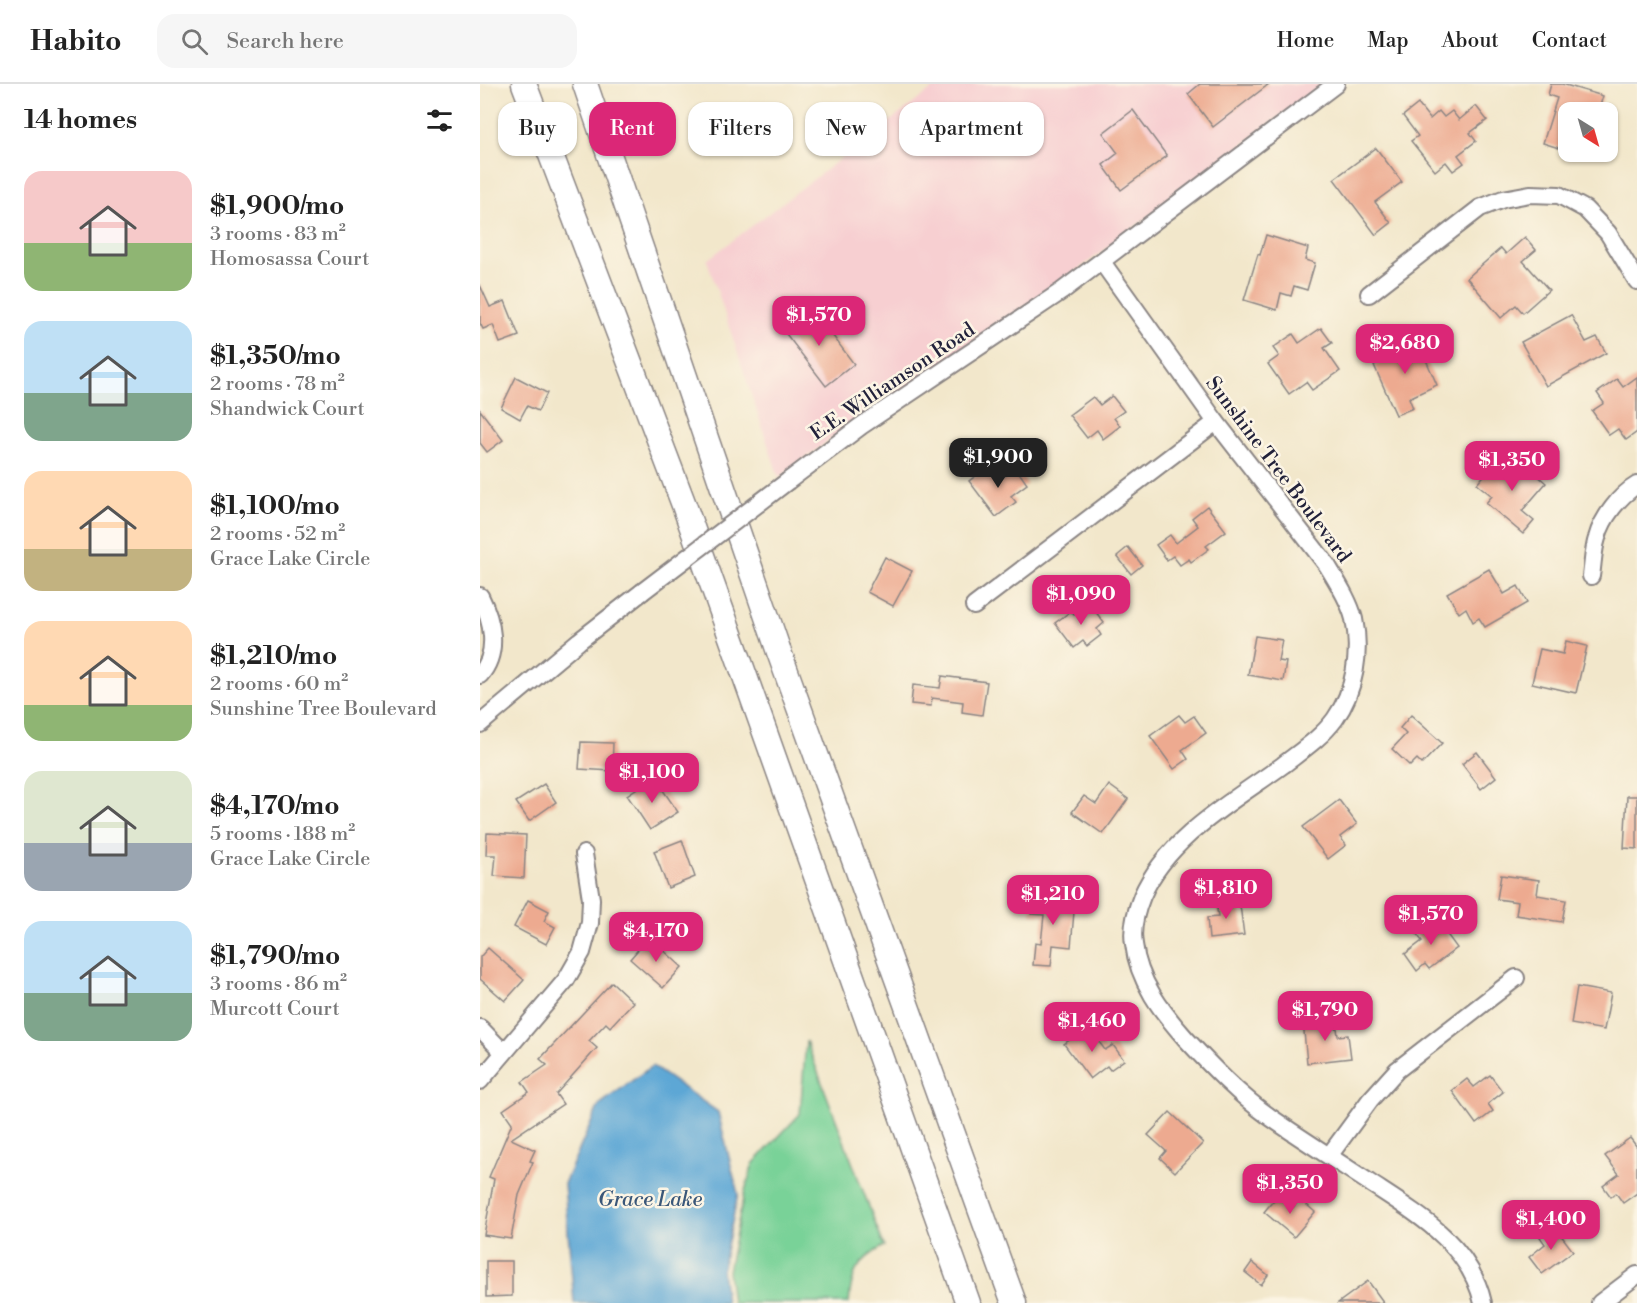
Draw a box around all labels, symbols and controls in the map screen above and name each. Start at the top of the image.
search box [157,14,577,68]
text: Habito [30,24,121,59]
icon: search [178,25,211,58]
text: Search here [226,28,344,55]
text: Home [1277,28,1334,54]
text: Map [1367,28,1409,54]
text: About [1442,28,1499,54]
text: Contact [1532,28,1607,54]
chip: Buy [498,102,577,156]
chip: Rent [589,102,676,156]
chip: Filters [688,102,793,156]
chip: New [805,102,887,156]
chip: Apartment [899,102,1044,156]
north arrow [1558,102,1618,162]
map controls [1558,102,1618,162]
text: 14 homes [24,104,137,136]
icon: filters [423,104,456,137]
text: $1,900/mo [210,190,344,222]
icon: home [72,195,144,267]
text: 3 rooms · 83 m² [210,222,346,247]
text: Homosassa Court [210,247,369,272]
pin: $1,570 [770,296,868,347]
text: $1,570 [786,303,852,328]
street label: E.E. Williamson Road [806,317,980,447]
pin: $2,680 [1356,324,1454,375]
text: $2,680 [1370,331,1440,356]
text: $1,350/mo [210,340,341,372]
icon: home [72,345,144,417]
text: 2 rooms · 78 m² [210,372,345,397]
street label: Sunshine Tree Boulevard [1200,372,1356,568]
text: Shandwick Court [210,397,365,422]
pin: $1,900 [949,438,1047,489]
pin: $1,350 [1463,441,1561,492]
text: $1,900 [963,445,1033,470]
text: $1,350 [1479,448,1545,473]
text: $1,100/mo [210,490,340,522]
icon: home [72,495,144,567]
text: 2 rooms · 52 m² [210,522,345,547]
text: Grace Lake Circle [210,547,370,572]
pin: $1,090 [1032,575,1130,626]
text: $1,090 [1046,582,1116,607]
text: $1,210/mo [210,640,337,672]
icon: home [72,645,144,717]
text: 2 rooms · 60 m² [210,672,348,697]
text: Sunshine Tree Boulevard [210,697,437,722]
pin: $1,100 [603,753,701,804]
text: $1,100 [619,760,685,785]
text: $4,170/mo [210,790,340,822]
icon: home [72,795,144,867]
text: 5 rooms · 188 m² [210,822,355,847]
text: Grace Lake Circle [210,847,370,872]
pin: $1,810 [1177,869,1275,920]
pin: $1,210 [1004,875,1102,926]
text: $1,810 [1194,876,1258,901]
text: $1,210 [1021,882,1085,907]
pin: $1,570 [1382,895,1480,946]
text: $1,570 [1398,902,1464,927]
pin: $4,170 [607,912,705,963]
text: $4,170 [623,919,689,944]
text: $1,790/mo [210,940,340,972]
icon: home [72,945,144,1017]
text: 3 rooms · 86 m² [210,972,347,997]
pin: $1,790 [1276,991,1374,1042]
text: Murcott Court [210,997,340,1022]
text: $1,790 [1292,998,1358,1023]
pin: $1,460 [1043,1002,1141,1053]
text: $1,460 [1058,1009,1126,1034]
pin: $1,350 [1241,1164,1339,1215]
text: $1,350 [1257,1171,1323,1196]
water label: Grace Lake [598,1187,702,1213]
pin: $1,400 [1502,1200,1600,1251]
text: $1,400 [1516,1207,1586,1232]

